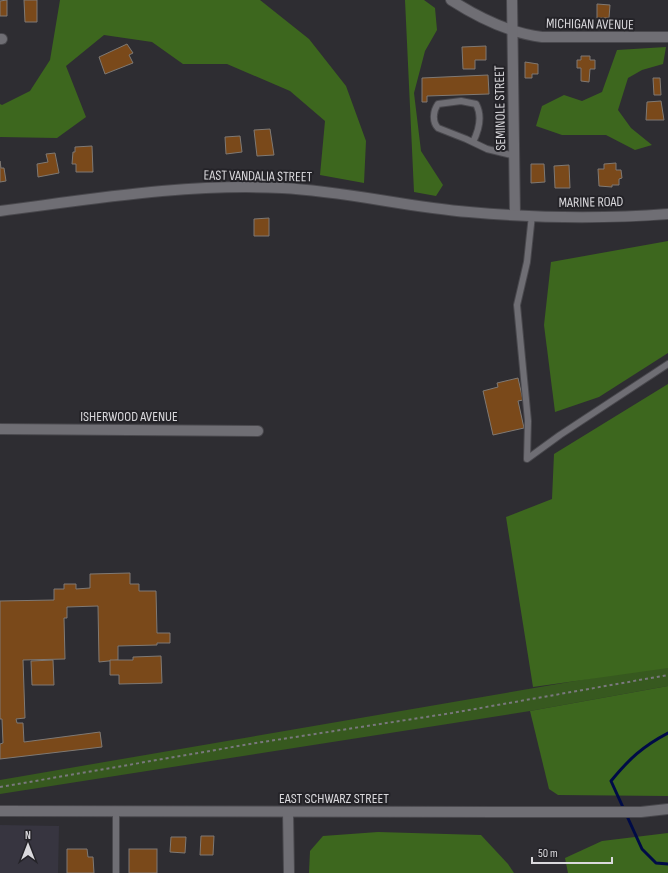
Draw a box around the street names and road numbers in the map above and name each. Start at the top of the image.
street label: MICHIGAN AVENUE [546,15,634,33]
street label: SEMINOLE STREET [491,65,509,151]
street label: EAST VANDALIA STREET [204,167,313,185]
street label: MARINE ROAD [558,193,624,211]
street label: ISHERWOOD AVENUE [80,408,178,425]
street label: EAST SCHWARZ STREET [279,790,389,807]

